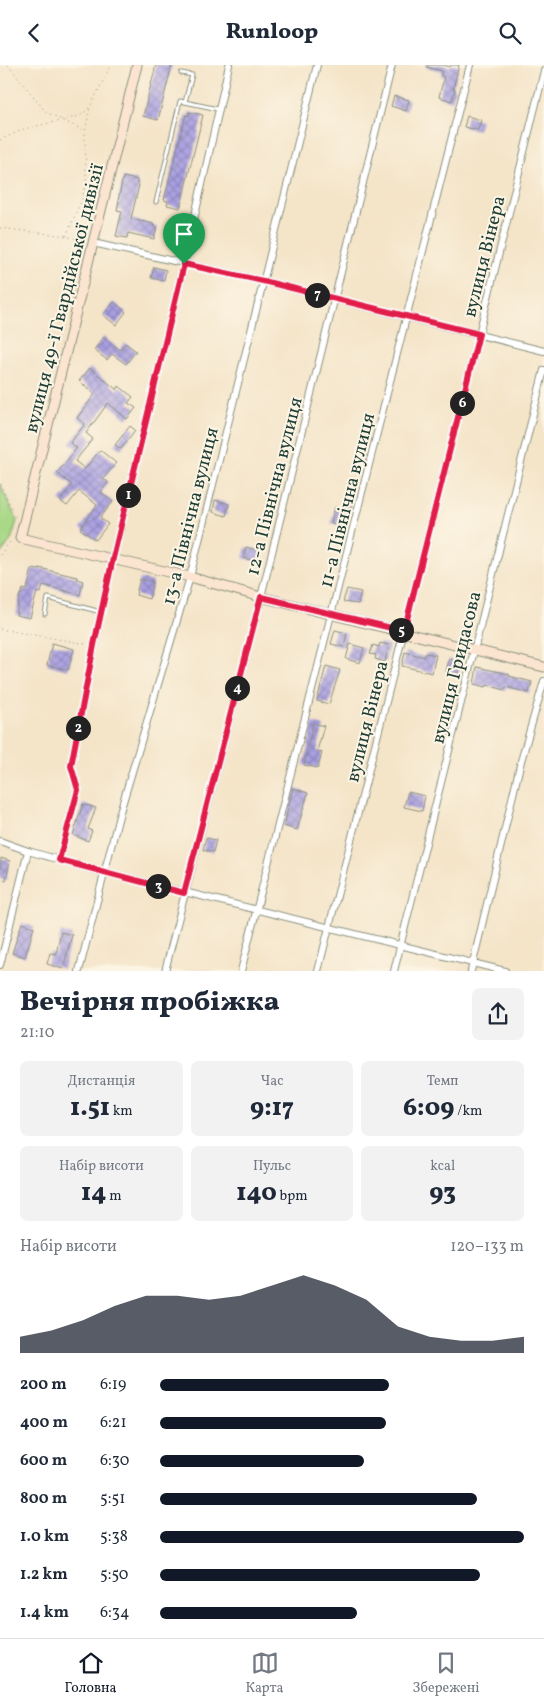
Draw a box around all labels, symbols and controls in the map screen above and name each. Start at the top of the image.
text: Runloop [226,17,318,48]
icon: back [20,19,48,47]
icon: search [496,19,524,47]
street label: вулиця 49-ї Гвардійської дивізії [19,161,111,436]
street label: вулиця Вінера [457,193,513,320]
pin [163,213,205,264]
icon: arrive [170,220,198,248]
pin: 7 [304,283,330,307]
text: 7 [314,286,321,305]
pin: 6 [450,391,474,415]
street label: 12-а Північна вулиця [240,394,310,578]
text: 6 [459,394,466,413]
street label: 11-а Північна вулиця [314,410,382,591]
street label: 13-а Північна вулиця [156,425,226,608]
pin: 1 [116,483,140,507]
text: 1 [126,486,131,505]
street label: вулиця Гридасова [425,589,488,746]
pin: 5 [388,617,414,643]
text: 5 [398,621,405,640]
street label: вулиця Вінера [340,658,396,785]
pin: 4 [224,675,250,701]
text: 4 [233,679,242,698]
pin: 2 [66,715,90,741]
text: 2 [75,719,82,738]
pin: 3 [146,873,170,899]
text: 3 [155,877,162,896]
text: Вечірня пробіжка [20,983,280,1022]
button: share [472,988,524,1040]
text: 21:10 [20,1022,54,1044]
text: Дистанція [67,1072,135,1091]
text: Час [260,1072,284,1091]
text: Темп [427,1072,458,1091]
text: 1.51 [70,1091,110,1126]
text: 9:17 [250,1091,294,1126]
text: 6:09 [403,1091,454,1126]
text: km [110,1102,133,1121]
text: /km [454,1102,482,1121]
text: Набір висоти [59,1157,144,1176]
text: Пульс [253,1157,291,1176]
text: kcal [430,1157,455,1176]
text: 14 [81,1176,106,1211]
text: 140 [236,1176,277,1211]
text: 93 [429,1176,456,1211]
text: m [106,1187,122,1206]
text: bpm [277,1187,308,1206]
text: Набір висоти [20,1236,117,1258]
text: 120–133 m [450,1236,524,1258]
text: 200 m [20,1374,67,1396]
text: 6:19 [100,1374,126,1396]
text: 400 m [20,1412,68,1434]
text: 6:21 [100,1412,127,1434]
text: 600 m [20,1450,67,1472]
text: 6:30 [100,1450,129,1472]
text: 800 m [20,1488,67,1510]
text: 5:51 [100,1488,125,1510]
text: 1.0 km [20,1526,69,1548]
text: 5:38 [100,1526,128,1548]
text: 1.2 km [20,1564,68,1586]
text: 5:50 [100,1564,128,1586]
text: 1.4 km [20,1602,69,1624]
text: 6:34 [100,1602,130,1624]
tab: Головна [65,1649,117,1698]
tab: Карта [246,1649,284,1698]
tab: Збережені [413,1649,479,1698]

